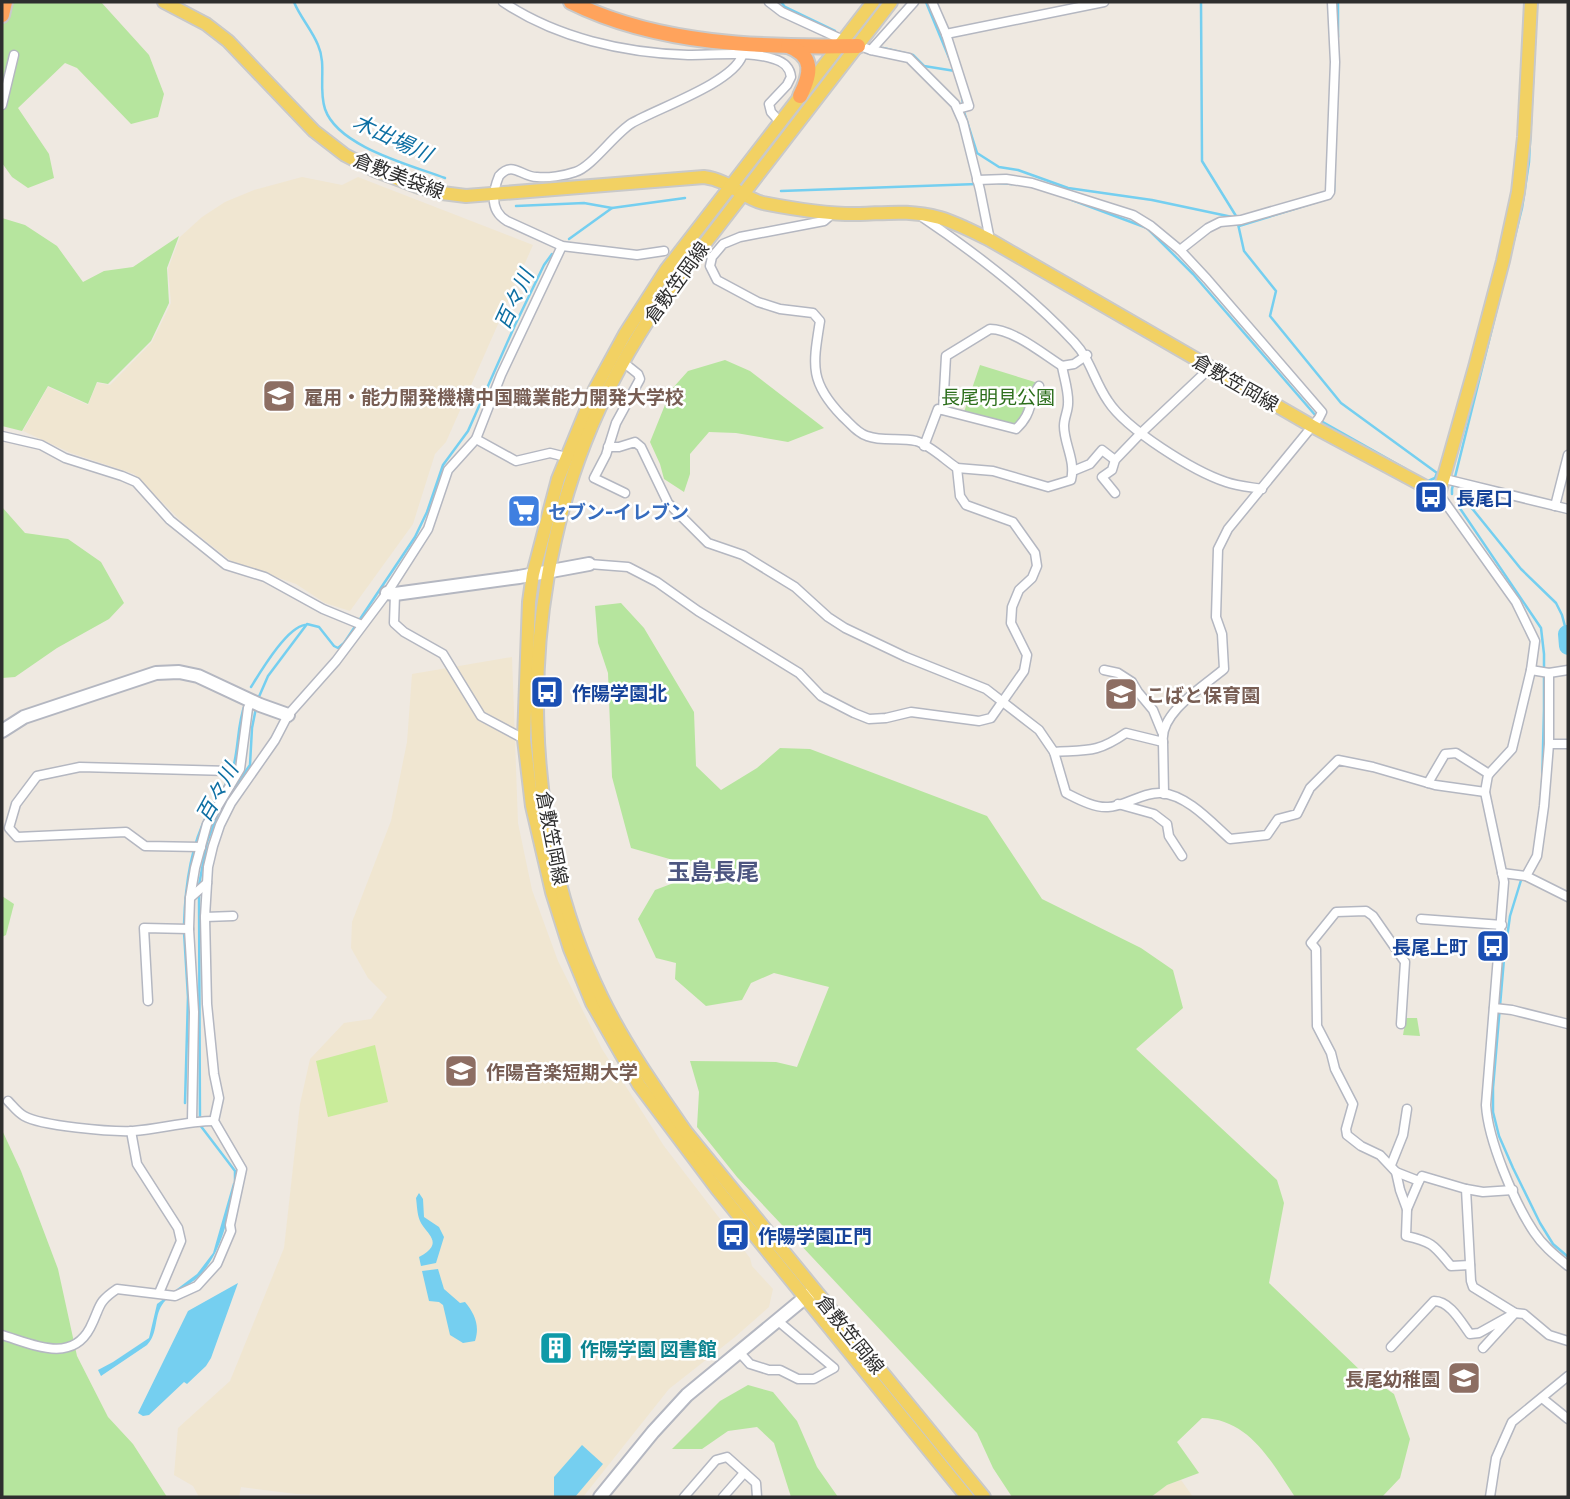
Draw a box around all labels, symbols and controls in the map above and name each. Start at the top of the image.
water label: 木出場川 [350,108,438,167]
street label: 倉敷美袋線 [351,147,447,203]
street label: 倉敷笠岡線 [639,237,713,327]
water label: 百々川 [488,263,538,333]
street label: 倉敷笠岡線 [1189,348,1283,416]
school or university icon: 雇用・能力開発機構中国職業能力開発大学校 [260,377,298,415]
place label: 雇用・能力開発機構中国職業能力開発大学校 [304,385,684,408]
park label: 長尾明見公園 [941,385,1055,408]
bus stop icon: 長尾口 [1412,478,1450,516]
place label: 長尾口 [1456,486,1513,509]
supermarket icon: セブン-イレブン [505,492,543,530]
place label: セブン-イレブン [548,500,689,523]
bus stop icon: 作陽学園北 [528,673,566,711]
school or university icon: こばと保育園 [1102,675,1140,713]
place label: 作陽学園北 [572,681,667,704]
place label: こばと保育園 [1146,683,1260,706]
water label: 百々川 [190,757,243,826]
street label: 倉敷笠岡線 [533,789,573,887]
district label: 玉島長尾 [667,857,759,885]
bus stop icon: 長尾上町 [1474,927,1512,965]
place label: 長尾上町 [1392,935,1468,958]
school or university icon: 作陽音楽短期大学 [442,1052,480,1090]
place label: 作陽音楽短期大学 [486,1060,638,1083]
bus stop icon: 作陽学園正門 [714,1216,752,1254]
place label: 作陽学園正門 [758,1224,872,1247]
street label: 倉敷笠岡線 [812,1290,890,1378]
building icon: 作陽学園 図書館 [537,1329,575,1367]
place label: 作陽学園 図書館 [580,1337,717,1360]
school or university icon: 長尾幼稚園 [1445,1359,1483,1397]
place label: 長尾幼稚園 [1345,1367,1440,1390]

